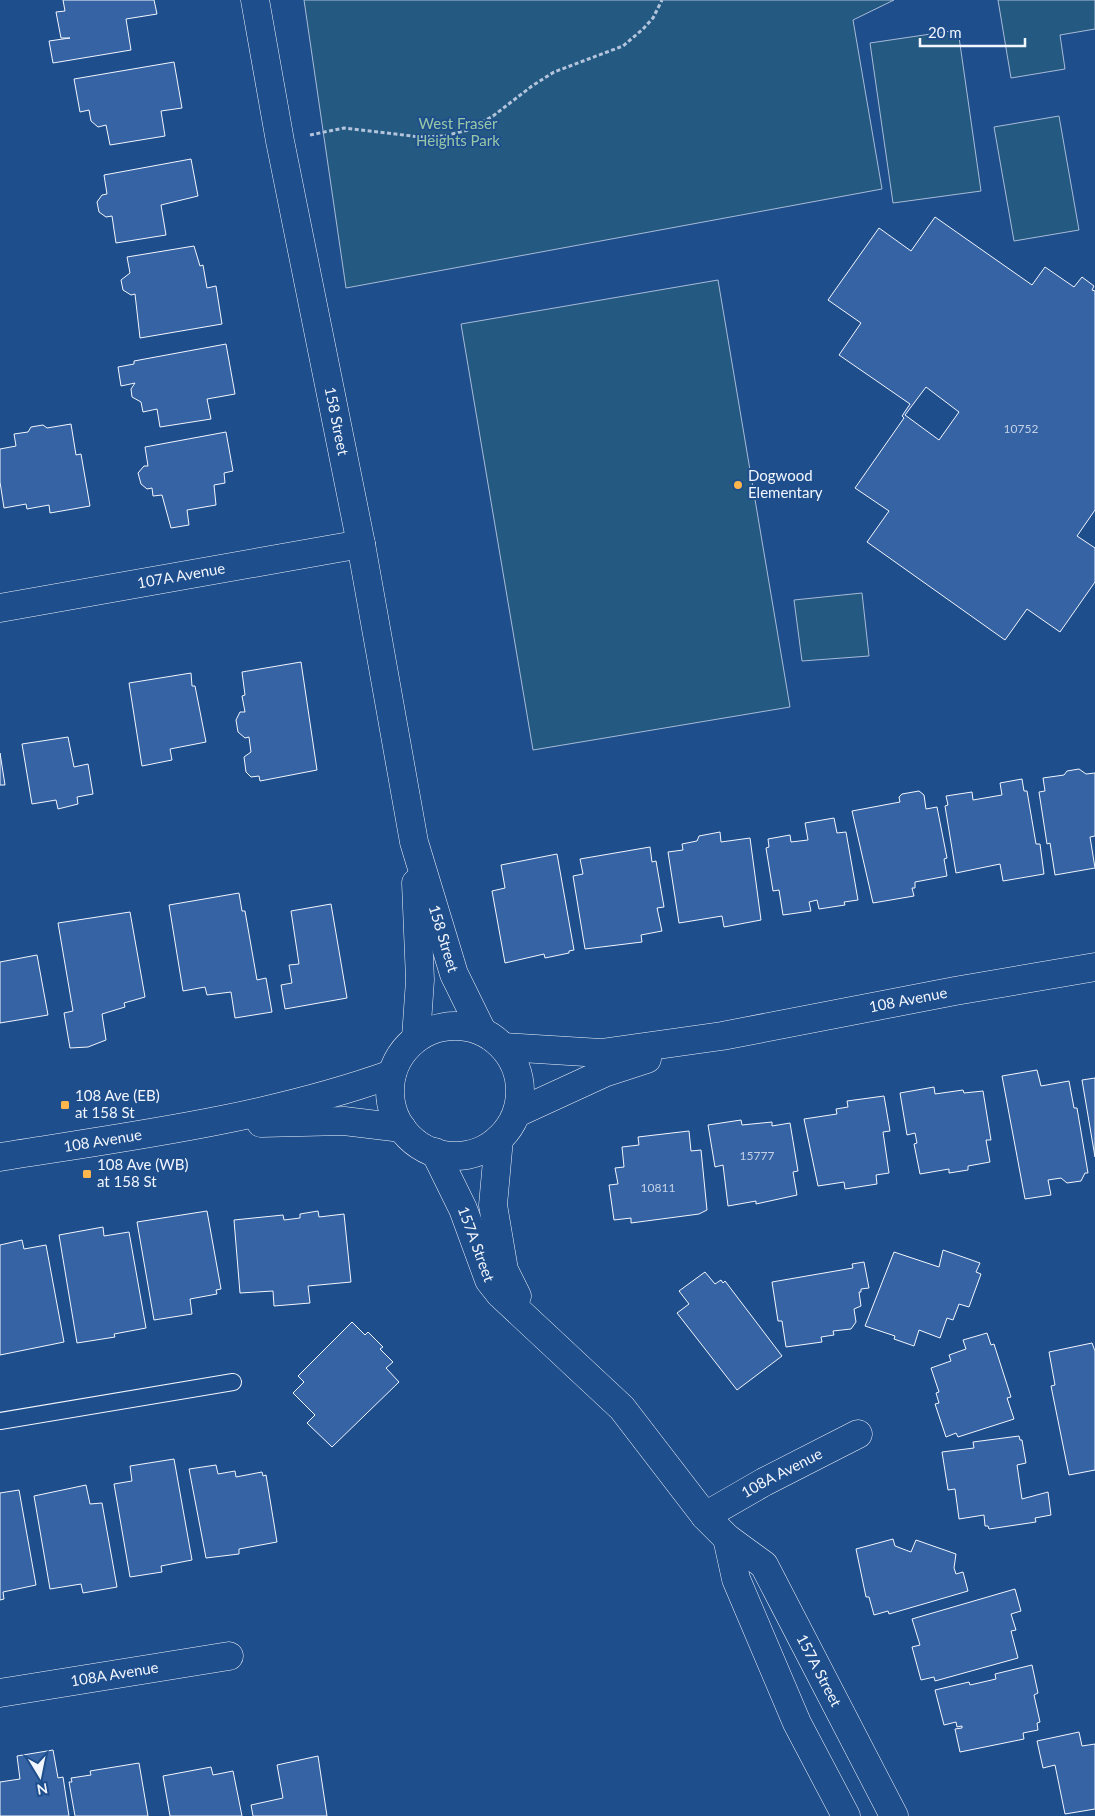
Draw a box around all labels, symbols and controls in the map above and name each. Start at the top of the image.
scale bar [920,15,1025,47]
text: 20 m [928,23,962,41]
park label: West Fraser Heights Park [416,114,500,149]
street label: 158 Street [322,385,353,457]
house number: 10752 [1004,421,1038,436]
place label: Dogwood Elementary [748,466,823,501]
marker: Dogwood Elementary [732,479,744,491]
street label: 107A Avenue [136,558,226,592]
street label: 158 Street [426,903,463,975]
street label: 108 Avenue [867,983,949,1015]
place label: 108 Ave (EB) at 158 St [75,1086,160,1121]
marker: 108 Ave (EB) at 158 St [59,1099,71,1111]
street label: 108 Avenue [62,1125,143,1155]
house number: 15777 [740,1148,774,1163]
place label: 108 Ave (WB) at 158 St [97,1155,189,1190]
marker: 108 Ave (WB) at 158 St [81,1168,93,1180]
house number: 10811 [641,1180,675,1195]
street label: 157A Street [455,1204,499,1285]
street label: 108A Avenue [738,1444,825,1501]
street label: 157A Street [793,1631,846,1710]
street label: 108A Avenue [69,1658,160,1689]
north arrow [15,1751,65,1801]
text: N [36,1780,49,1799]

